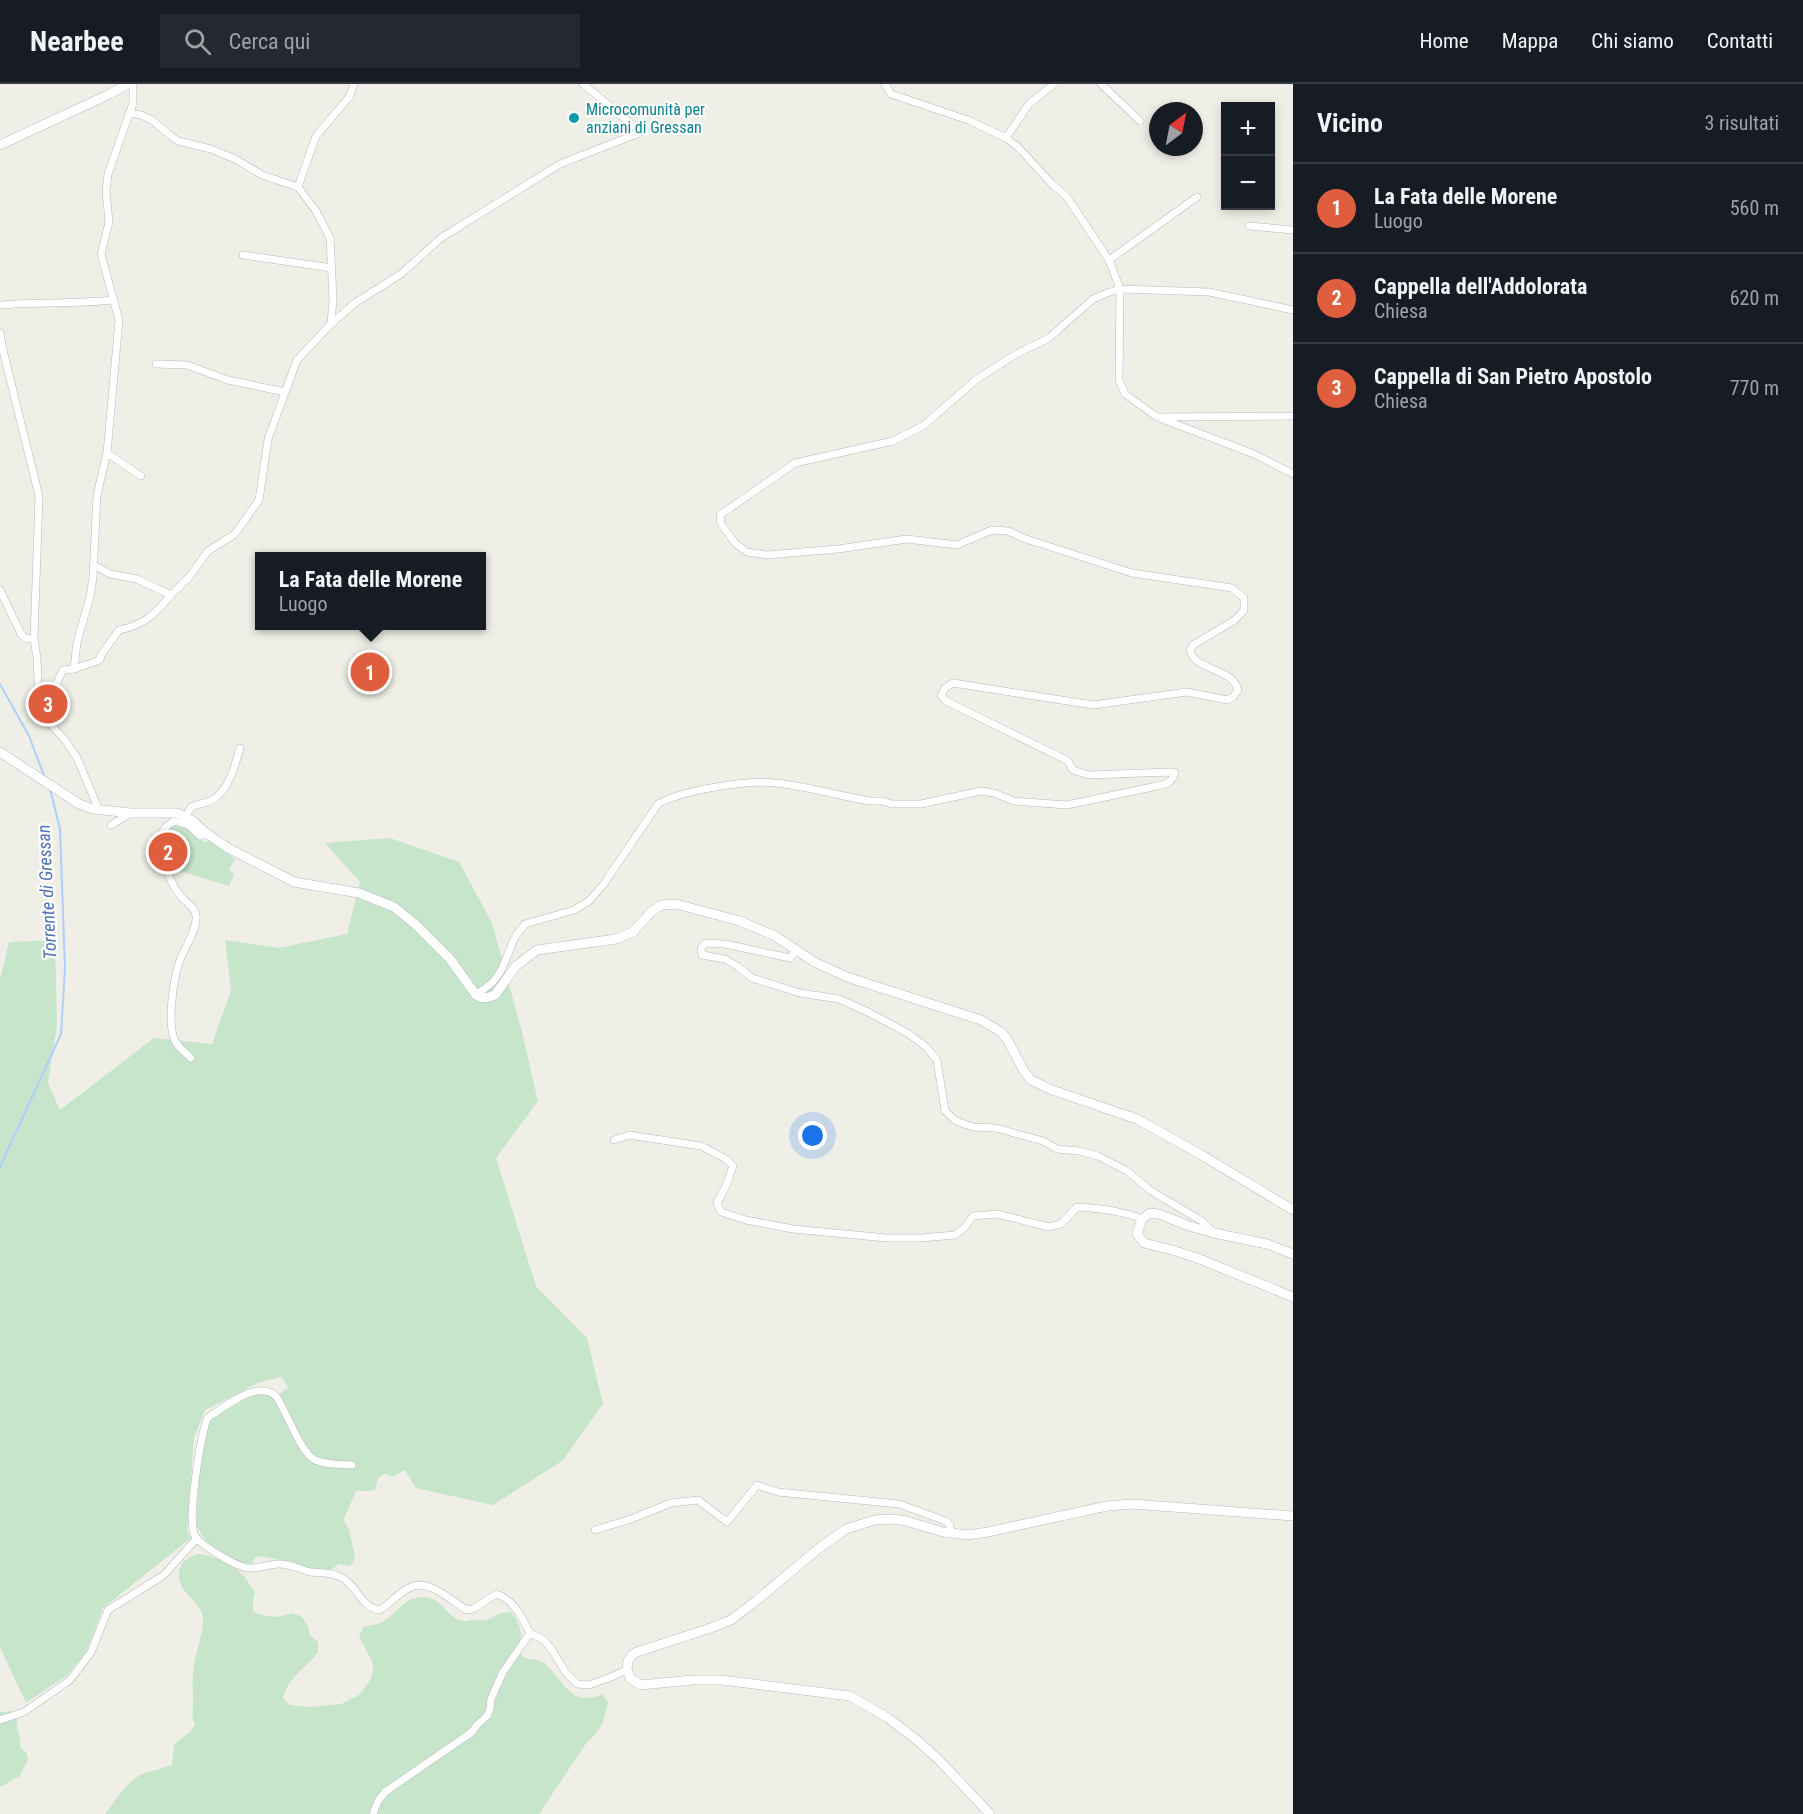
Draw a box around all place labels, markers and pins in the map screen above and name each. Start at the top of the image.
place label: Microcomunità per anziani di Gressan [586,100,705,137]
marker: Microcomunità per anziani di Gressan [567,111,581,125]
pin: 1 [350,650,389,694]
pin: 3 [28,682,68,726]
pin: 2 [148,830,188,874]

